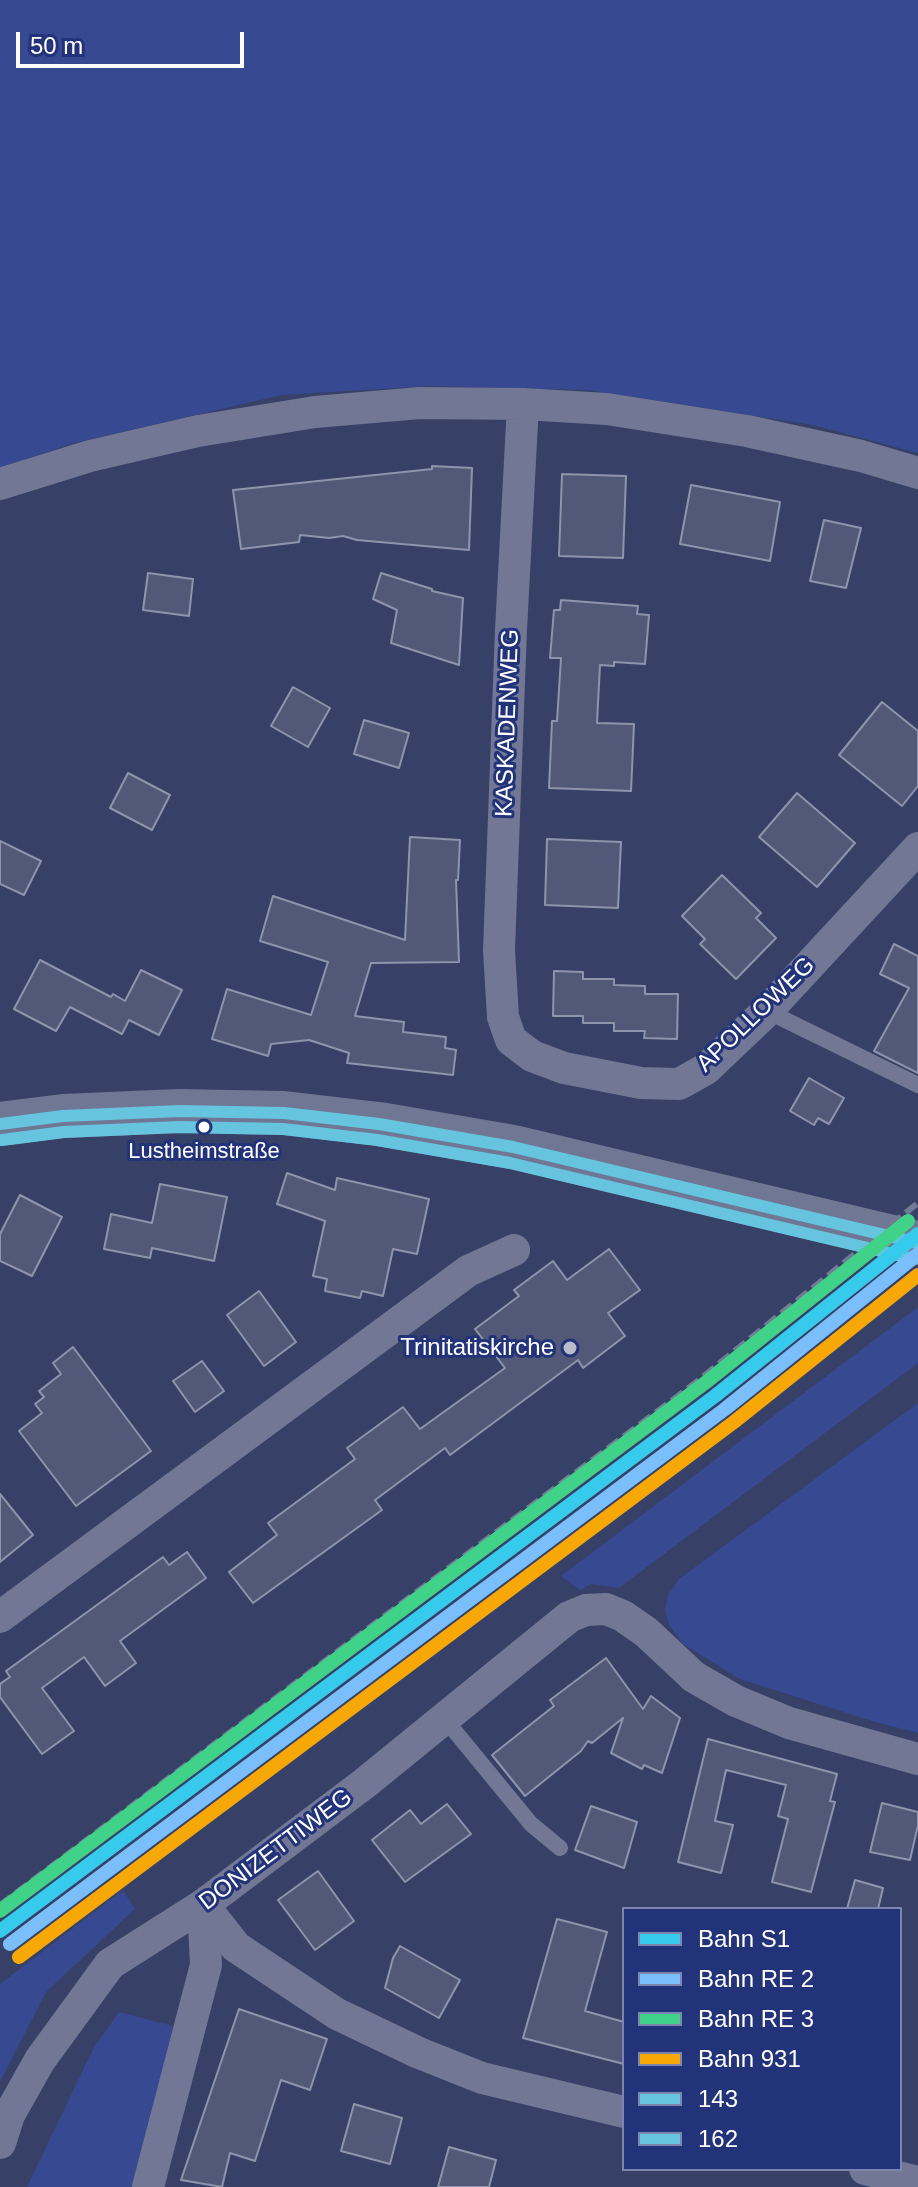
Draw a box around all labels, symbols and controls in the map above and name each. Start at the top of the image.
scale bar [20,16,248,66]
text: 50 m [30,32,83,59]
street label: KASKADENWEG [490,629,526,817]
street label: APOLLOWEG [691,951,821,1079]
marker: Lustheimstraße [196,1119,212,1135]
place label: Lustheimstraße [128,1139,280,1165]
place label: Trinitatiskirche [400,1334,554,1362]
marker: Trinitatiskirche [561,1339,579,1357]
street label: DONIZETTIWEG [194,1783,358,1917]
legend [622,1907,902,2171]
text: Bahn S1 [698,1925,790,1952]
text: Bahn RE 2 [698,1965,814,1992]
text: Bahn RE 3 [698,2005,814,2032]
text: Bahn 931 [698,2045,801,2072]
text: 143 [698,2085,738,2112]
text: 162 [698,2125,738,2152]

